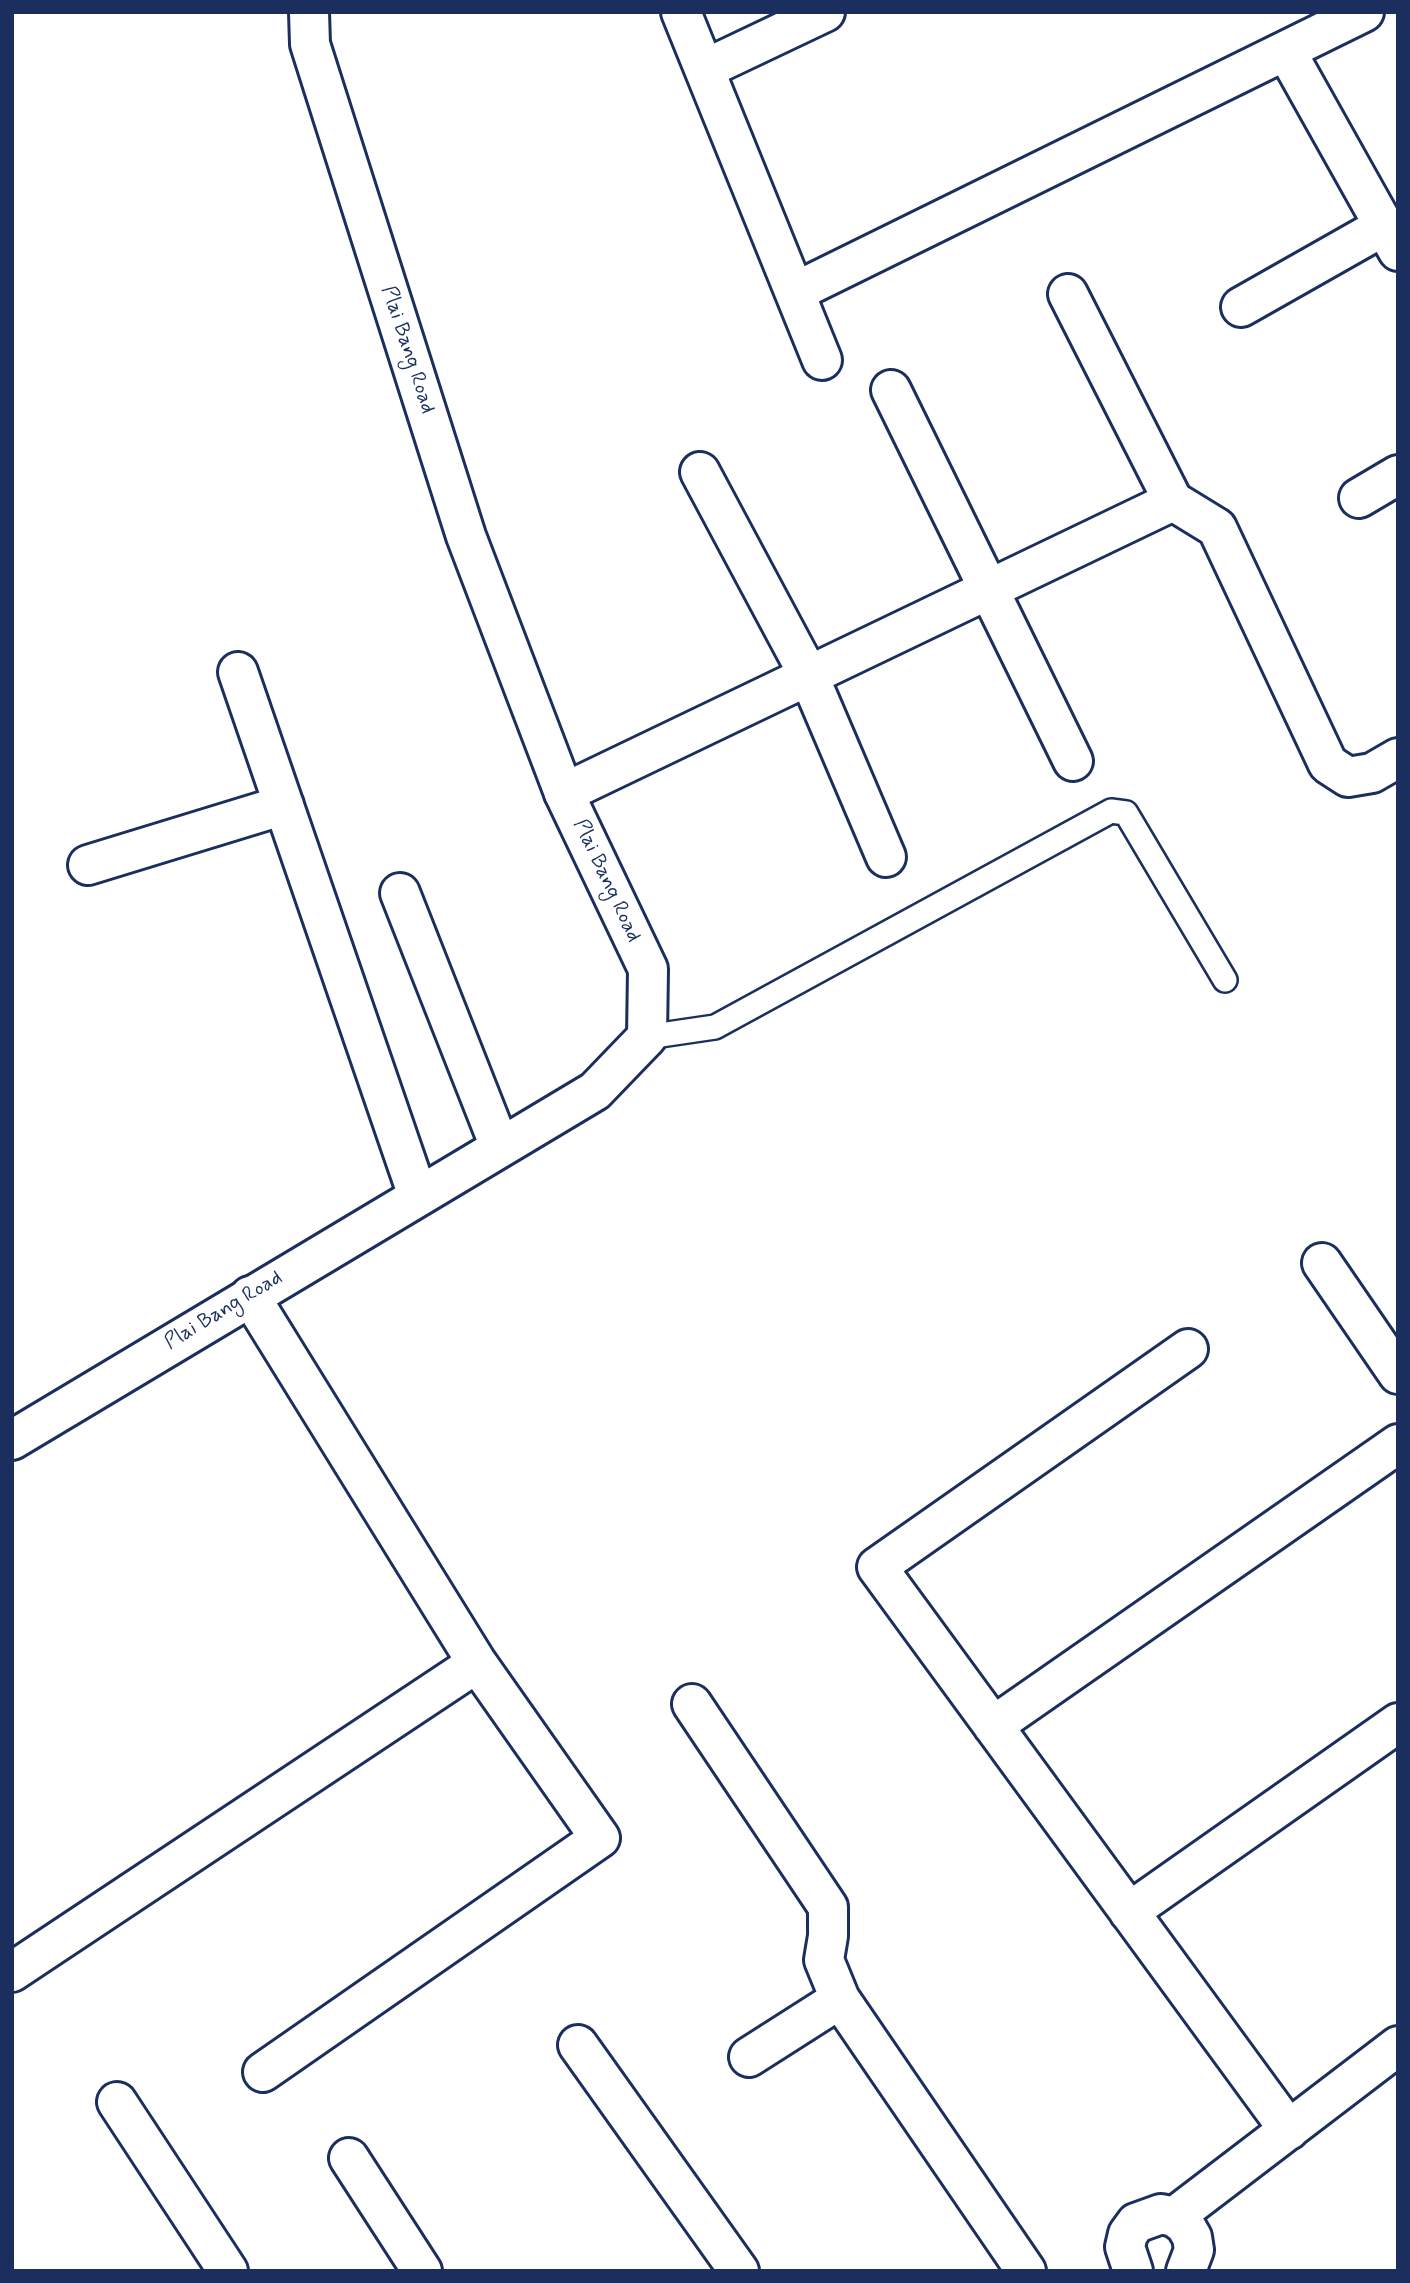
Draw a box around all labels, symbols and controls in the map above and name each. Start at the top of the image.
street label: Plai Bang Road [374,283,440,417]
street label: Plai Bang Road [567,815,645,947]
street label: Plai Bang Road [161,1266,287,1356]

